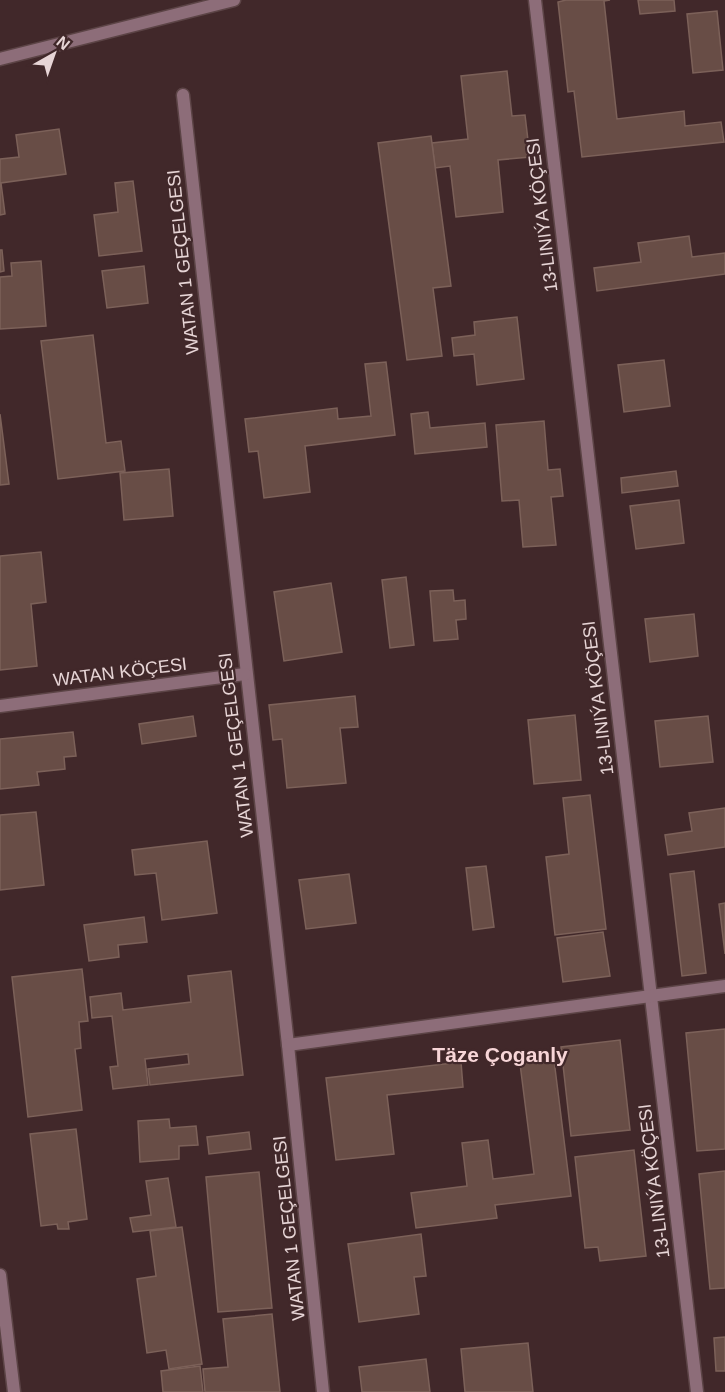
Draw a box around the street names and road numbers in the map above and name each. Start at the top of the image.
street label: 13-LINIÝA KÖÇESI [523,137,561,293]
street label: WATAN 1 GEÇELGESI [163,169,203,355]
street label: 13-LINIÝA KÖÇESI [579,620,617,776]
street label: WATAN 1 GEÇELGESI [215,652,257,838]
street label: WATAN KÖÇESI [52,654,188,690]
street label: 13-LINIÝA KÖÇESI [635,1103,673,1259]
street label: WATAN 1 GEÇELGESI [269,1135,309,1321]

